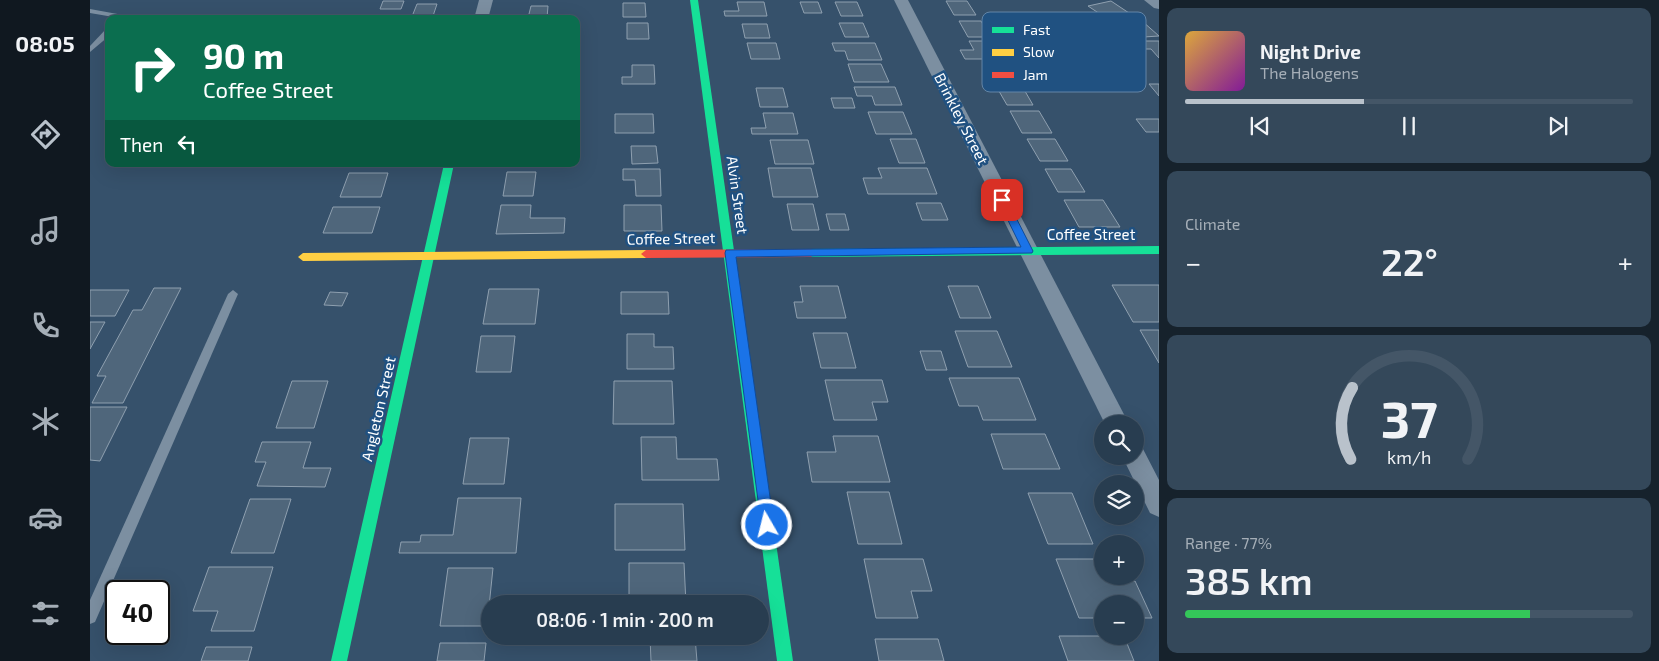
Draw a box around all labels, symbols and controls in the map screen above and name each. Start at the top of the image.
legend [982,12,1146,92]
text: Fast [1023,21,1050,38]
text: 08:05 [15,30,75,56]
text: 90 m [203,34,284,76]
icon: right [120,35,185,100]
text: Night Drive [1260,40,1361,63]
text: Slow [1023,43,1055,60]
text: The Halogens [1260,63,1359,82]
text: Jam [1023,66,1048,83]
street label: Brinkley Street [931,70,993,168]
text: Coffee Street [203,76,333,102]
icon: previous [1246,112,1274,140]
icon: pause [1395,112,1423,140]
icon: next [1544,112,1572,140]
icon: directions [28,117,63,152]
icon: left [173,130,201,158]
text: Then [120,133,163,156]
street label: Alvin Street [724,155,752,235]
pin [981,179,1023,221]
icon: arrive [988,186,1016,214]
icon: music [28,213,63,248]
text: Climate [1185,214,1240,233]
street label: Coffee Street [1047,225,1136,243]
street label: Coffee Street [626,228,716,248]
text: 22° [1381,238,1438,284]
text: − [1185,245,1201,279]
text: + [1618,245,1633,279]
icon: phone [28,308,63,343]
street label: Angleton Street [357,354,399,463]
text: 37 [1381,386,1437,448]
icon: climate [28,404,63,439]
map controls [1094,415,1144,645]
button: search [1094,415,1144,465]
text: km/h [1387,446,1431,468]
button: layers [1094,475,1144,525]
position arrow [740,498,792,550]
icon: car [28,500,63,535]
text: Range · 77% [1185,533,1272,552]
button: + [1094,535,1144,585]
text: 385 km [1185,557,1313,603]
speed limit sign: 40 [105,580,170,645]
button: − [1094,595,1144,645]
icon: filters [28,596,63,631]
text: 08:06 · 1 min · 200 m [536,608,714,631]

